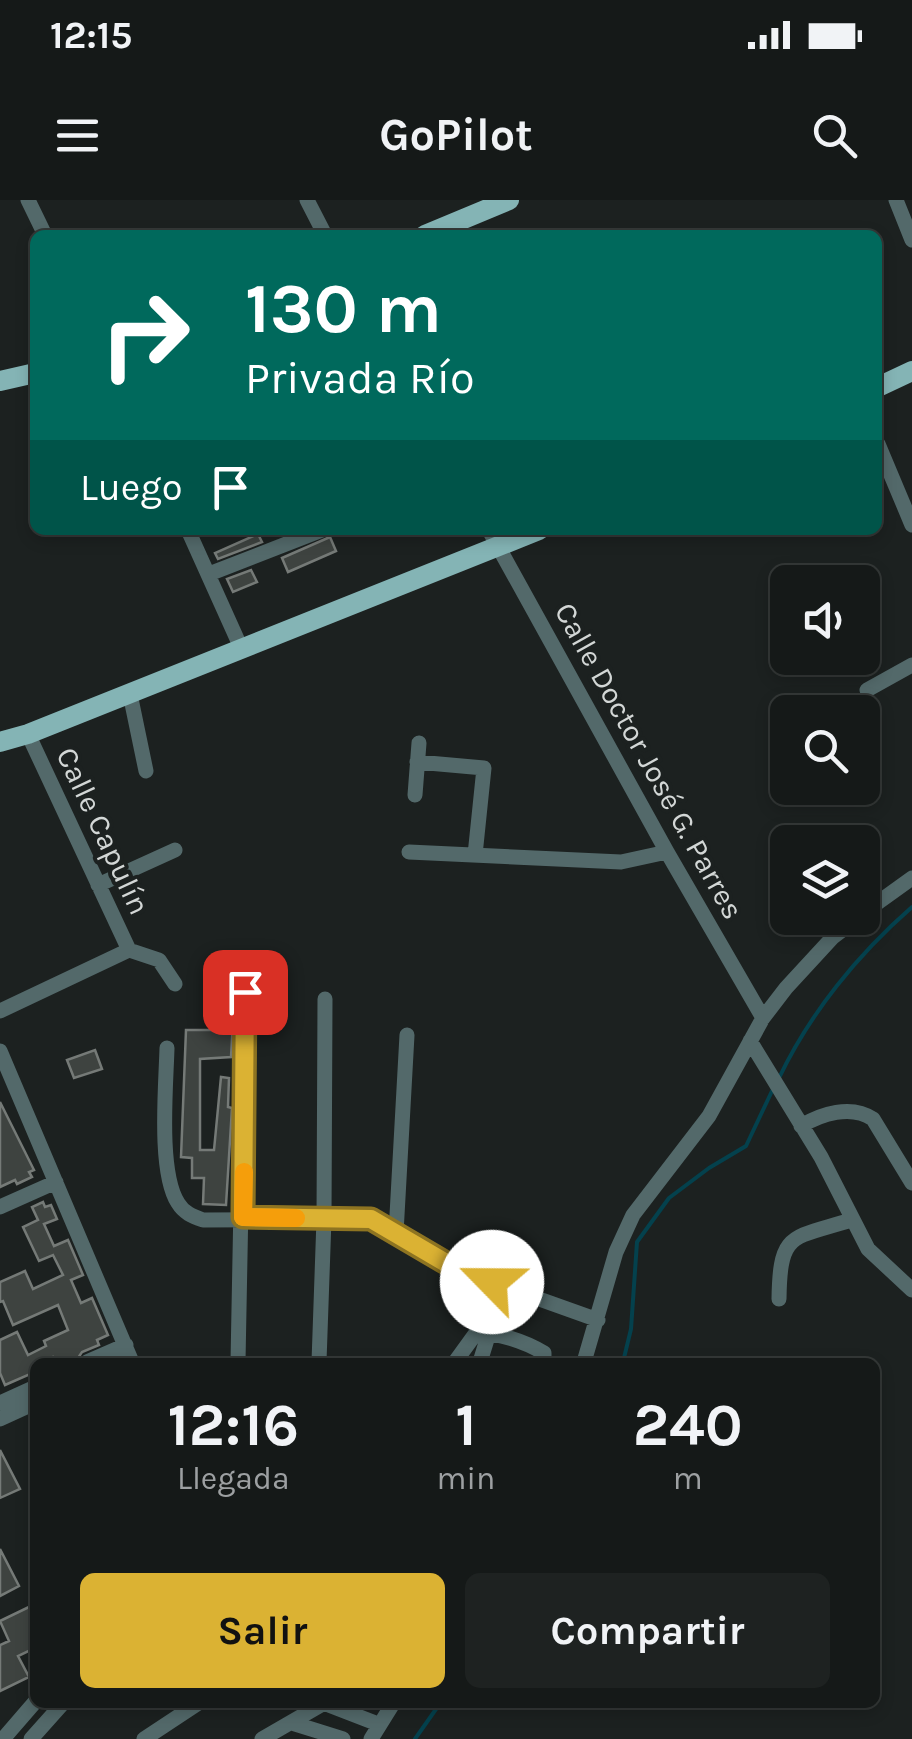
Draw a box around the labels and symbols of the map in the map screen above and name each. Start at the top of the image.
street label: Calle Doctor José G. Parres [547,597,751,925]
street label: Calle Capulín [49,742,157,920]
pin [203,950,288,1035]
position arrow [440,1230,544,1334]

